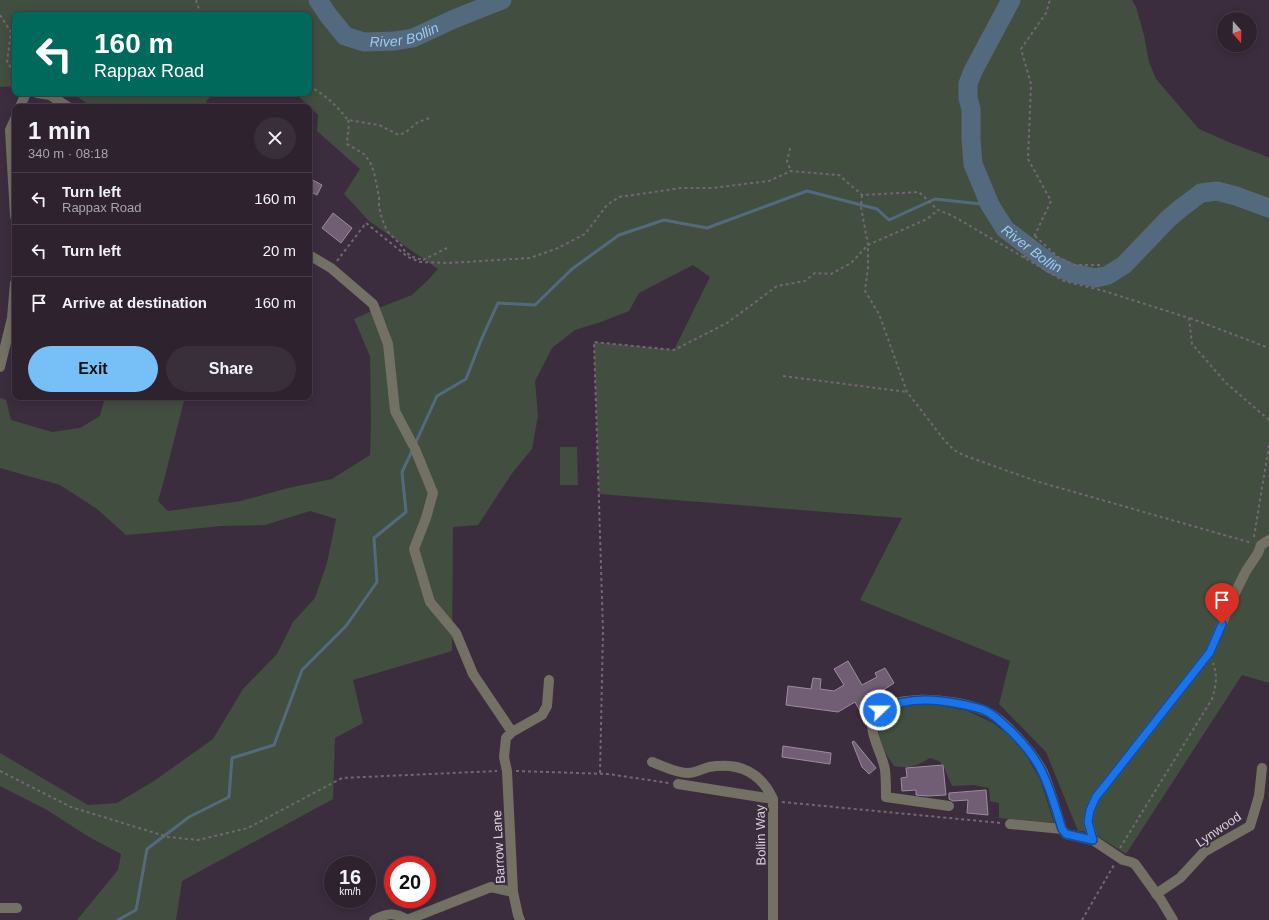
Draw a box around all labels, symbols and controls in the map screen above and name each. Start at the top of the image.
north arrow [1217,12,1257,52]
map controls [1217,12,1257,52]
water label: River Bollin [369,19,441,50]
icon: left [28,28,80,80]
text: 160 m [94,28,173,59]
text: Rappax Road [94,61,204,81]
text: 1 min [28,117,91,144]
button: close [254,117,296,159]
text: 340 m · 08:18 [28,146,108,161]
text: Turn left [62,183,121,200]
icon: left [28,188,50,210]
text: 160 m [254,190,296,207]
text: Rappax Road [62,200,142,215]
water label: River Bollin [998,221,1064,276]
icon: left [28,240,50,262]
text: Turn left [62,242,121,259]
text: 20 m [263,242,296,259]
icon: arrive [28,292,50,314]
text: Arrive at destination [62,294,207,311]
text: 160 m [254,294,296,311]
button: Exit [28,346,158,392]
button: Share [166,346,296,392]
pin [1205,583,1239,624]
icon: arrive [1211,589,1233,611]
position arrow [859,689,901,731]
street label: Bollin Way [752,804,769,866]
street label: Lynwood [1193,809,1244,850]
street label: Barrow Lane [489,810,508,884]
speed limit sign: 20 [384,856,436,908]
text: 16 [339,866,361,888]
text: km/h [339,886,361,897]

